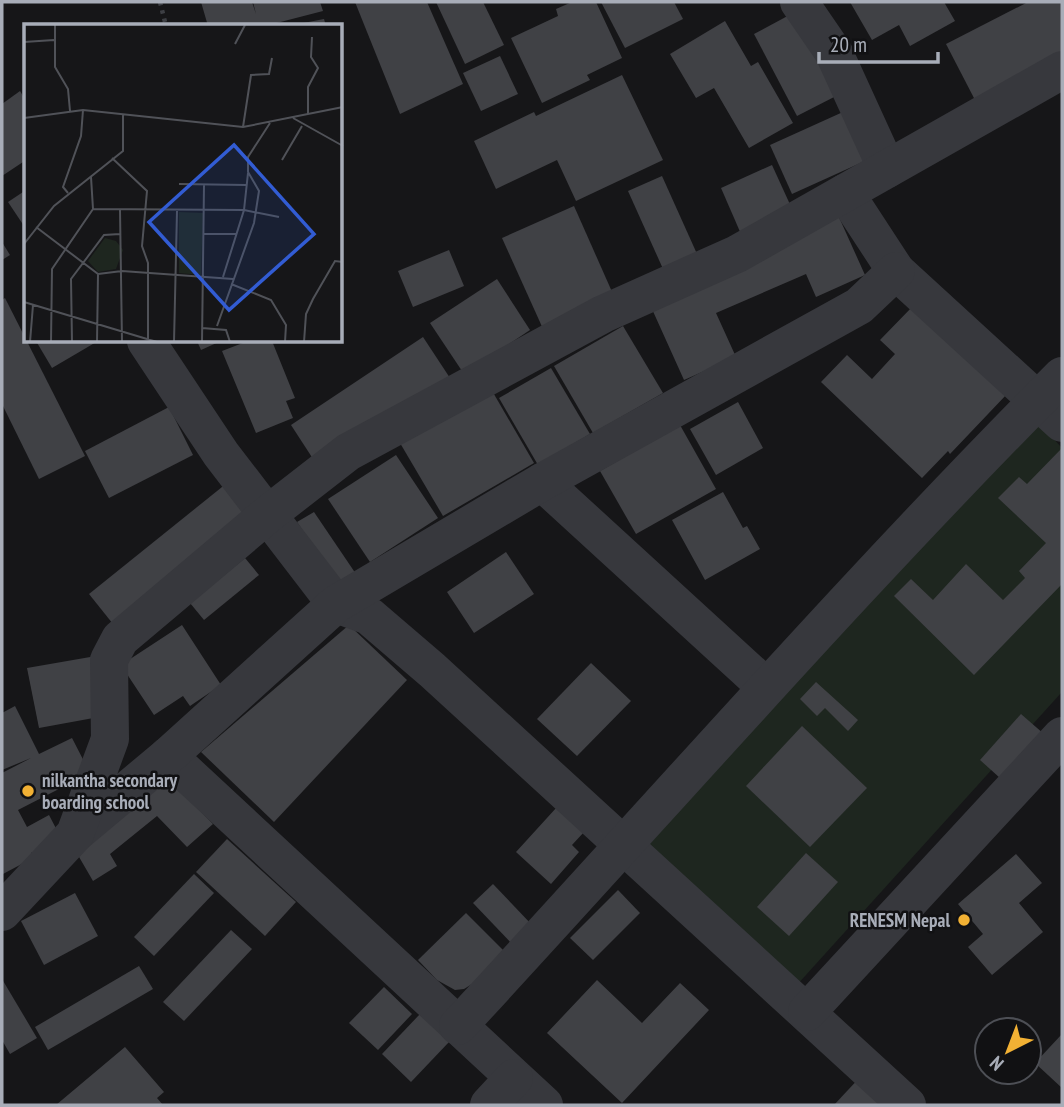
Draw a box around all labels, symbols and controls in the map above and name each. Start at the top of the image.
scale bar [819,21,938,65]
inset map [24,24,343,343]
text: 20 m [830,31,867,58]
place label: nilkantha secondary boarding school [42,768,177,814]
marker: nilkantha secondary boarding school [20,783,36,799]
place label: RENESM Nepal [850,908,950,932]
marker: RENESM Nepal [956,912,972,928]
north arrow [973,1016,1043,1086]
text: N [985,1051,1008,1076]

